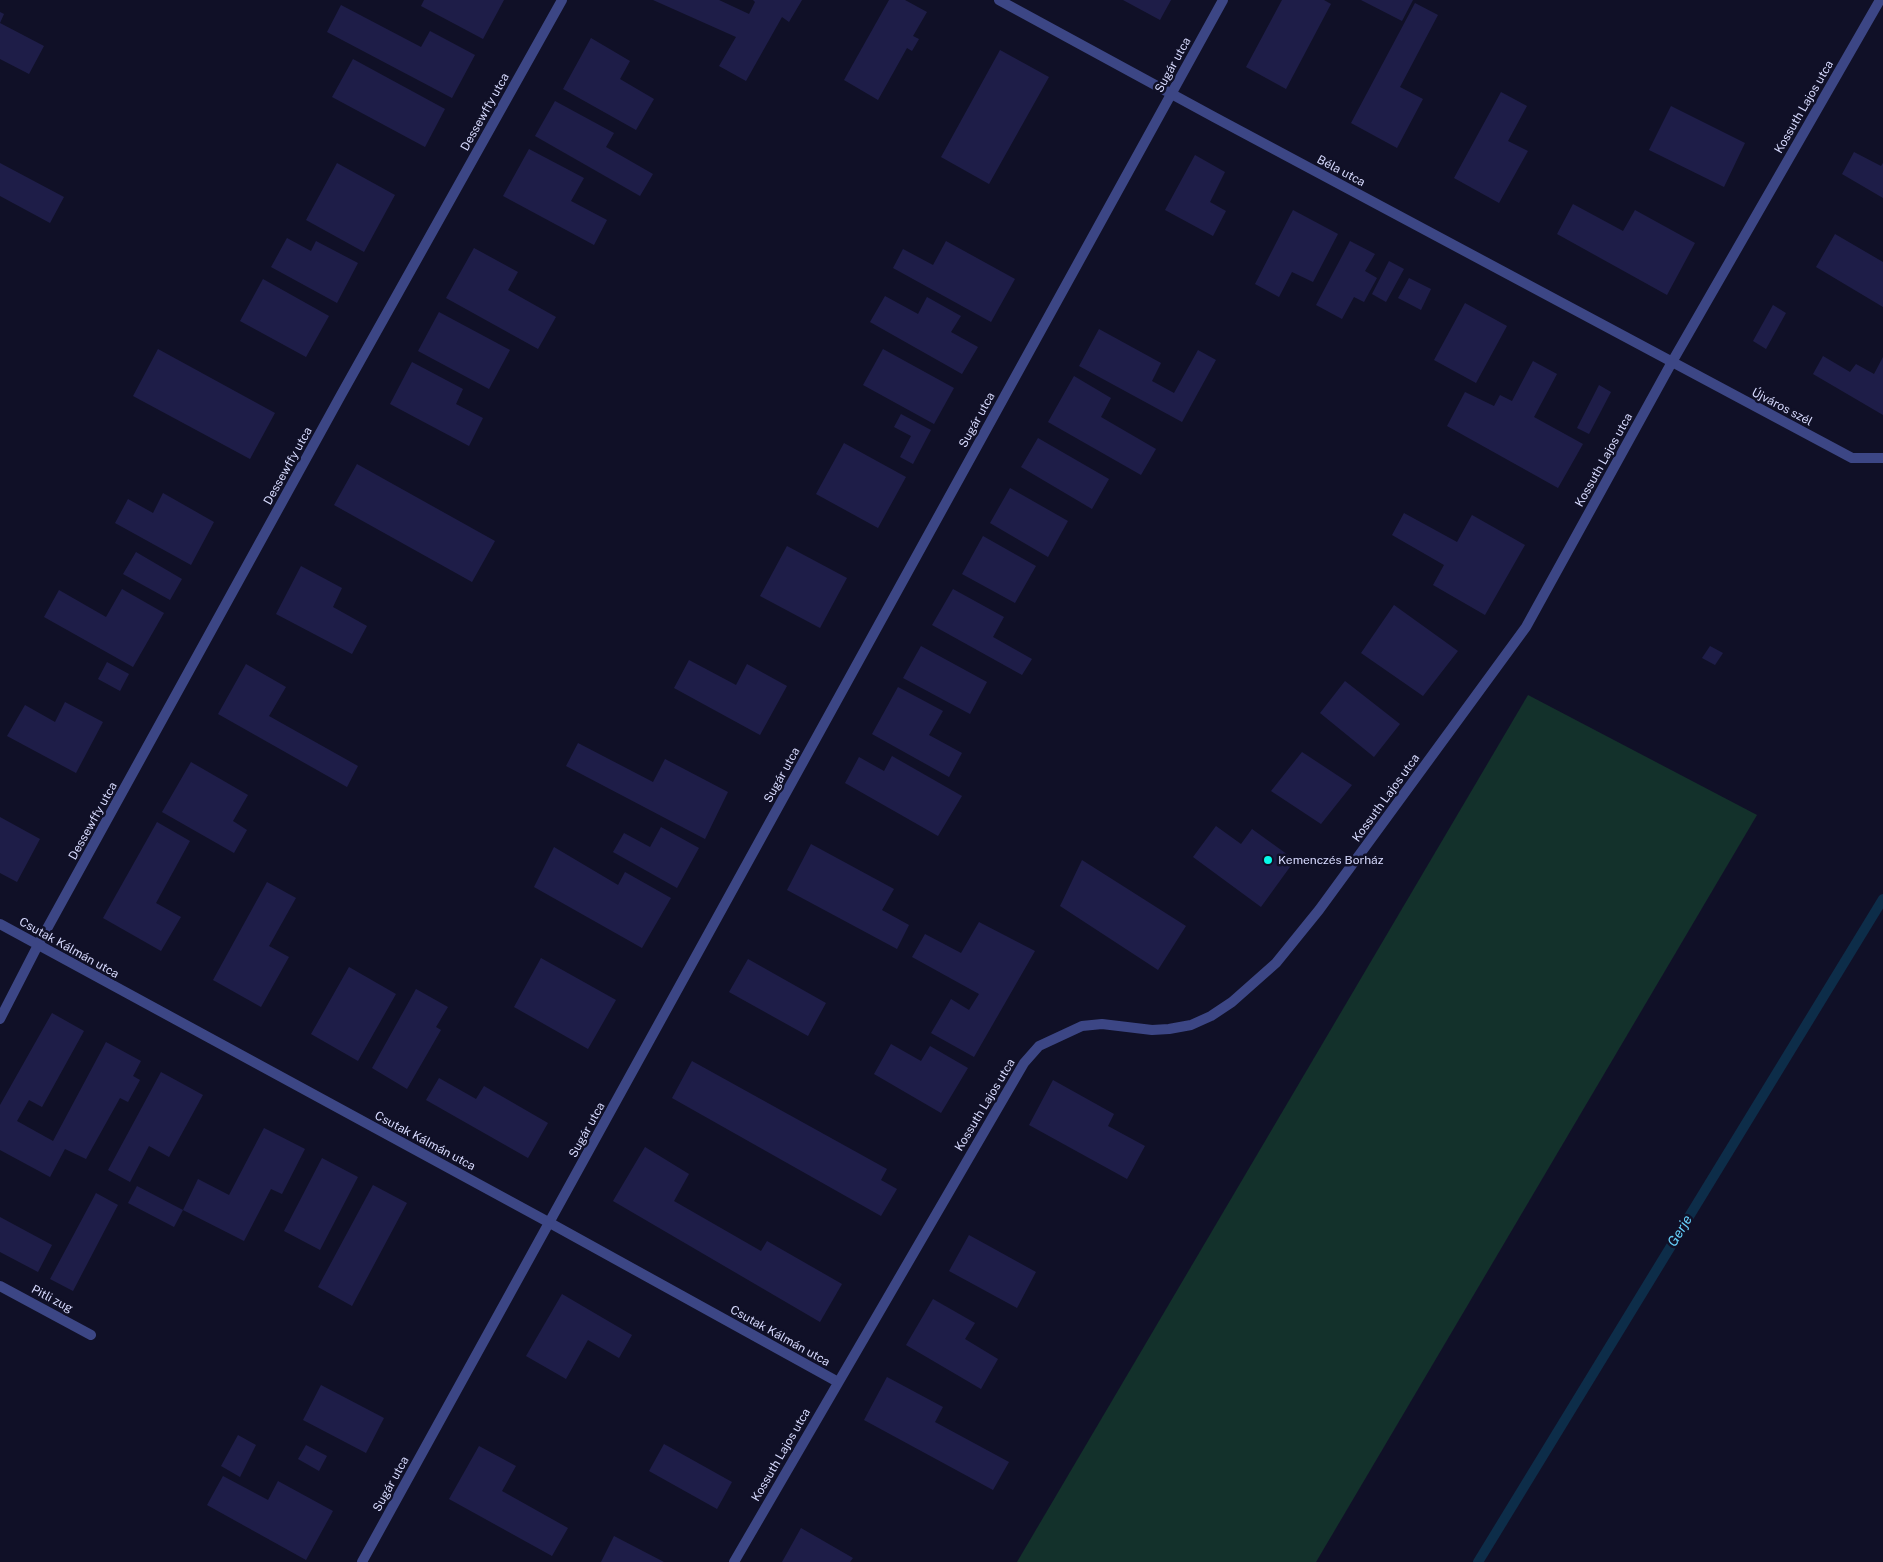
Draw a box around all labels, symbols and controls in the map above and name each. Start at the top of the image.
street label: Sugár utca [1152,35,1194,95]
street label: Kossuth Lajos utca [1772,58,1836,156]
street label: Dessewffy utca [458,71,512,153]
street label: Béla utca [1314,152,1368,190]
street label: Újváros szél [1749,385,1815,429]
street label: Sugár utca [956,390,998,450]
street label: Kossuth Lajos utca [1572,411,1636,509]
street label: Dessewffy utca [261,425,315,507]
street label: Sugár utca [761,745,803,805]
street label: Kossuth Lajos utca [1349,751,1423,845]
street label: Dessewffy utca [66,780,120,862]
place label: Kemenczés Borház [1278,853,1383,867]
marker: Kemenczés Borház [1262,854,1274,866]
street label: Csutak Kálmán utca [17,915,121,981]
street label: Kossuth Lajos utca [952,1056,1018,1154]
street label: Sugár utca [566,1100,608,1160]
street label: Csutak Kálmán utca [372,1108,478,1174]
water label: Gerje [1664,1212,1696,1250]
street label: Pitli zug [29,1282,75,1316]
street label: Csutak Kálmán utca [728,1303,832,1369]
street label: Kossuth Lajos utca [749,1406,813,1504]
street label: Sugár utca [370,1454,412,1514]

